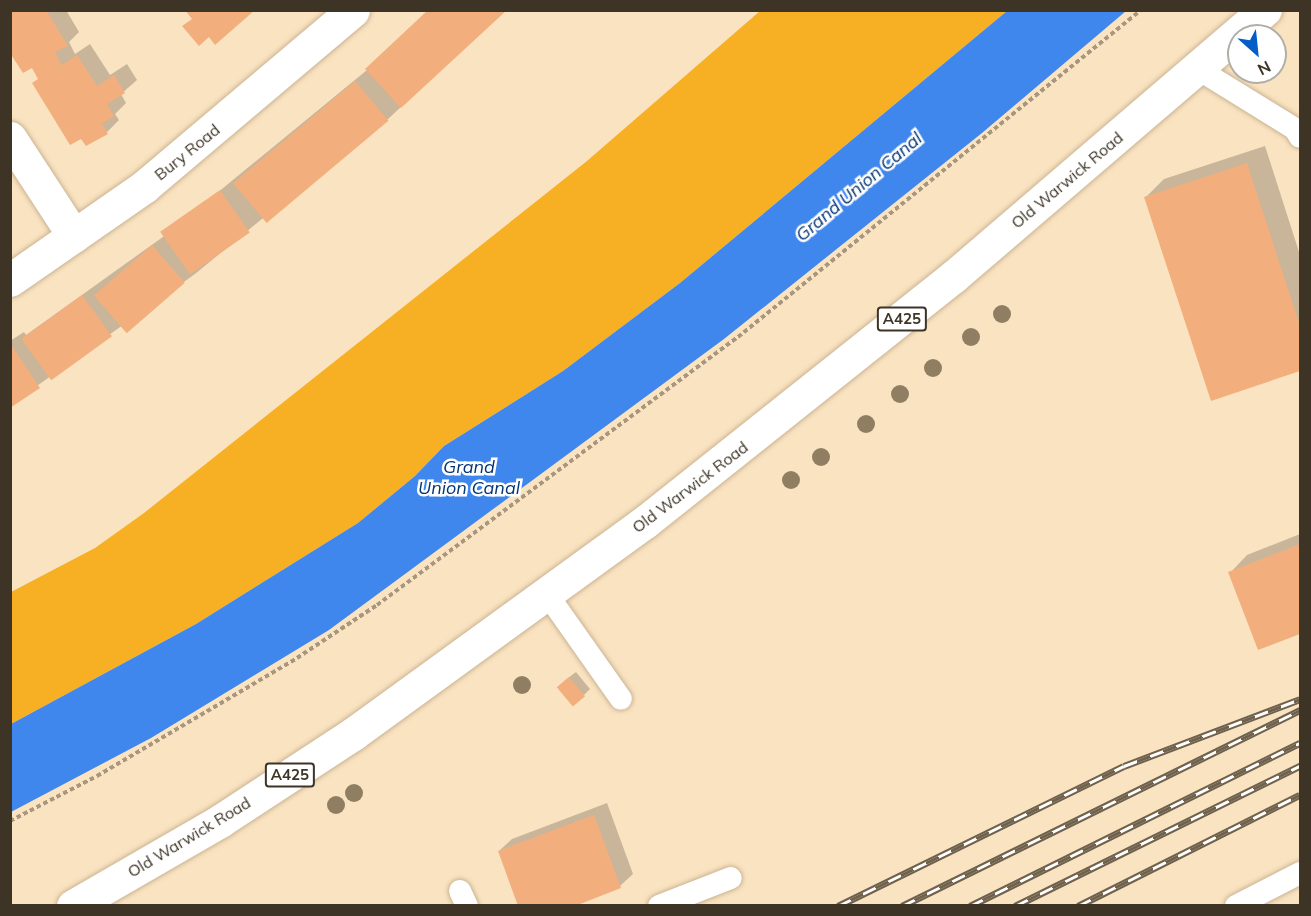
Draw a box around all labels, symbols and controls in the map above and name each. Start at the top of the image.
north arrow [1227,24,1287,84]
text: N [1254,57,1274,80]
street label: Bury Road [151,120,223,184]
water label: Grand Union Canal [791,128,927,246]
street label: Old Warwick Road [1007,128,1127,232]
road number: A425 [876,307,928,331]
street label: Old Warwick Road [628,437,752,537]
water label: Grand Union Canal [418,457,520,500]
road number: A425 [264,763,316,787]
street label: Old Warwick Road [124,793,254,881]

